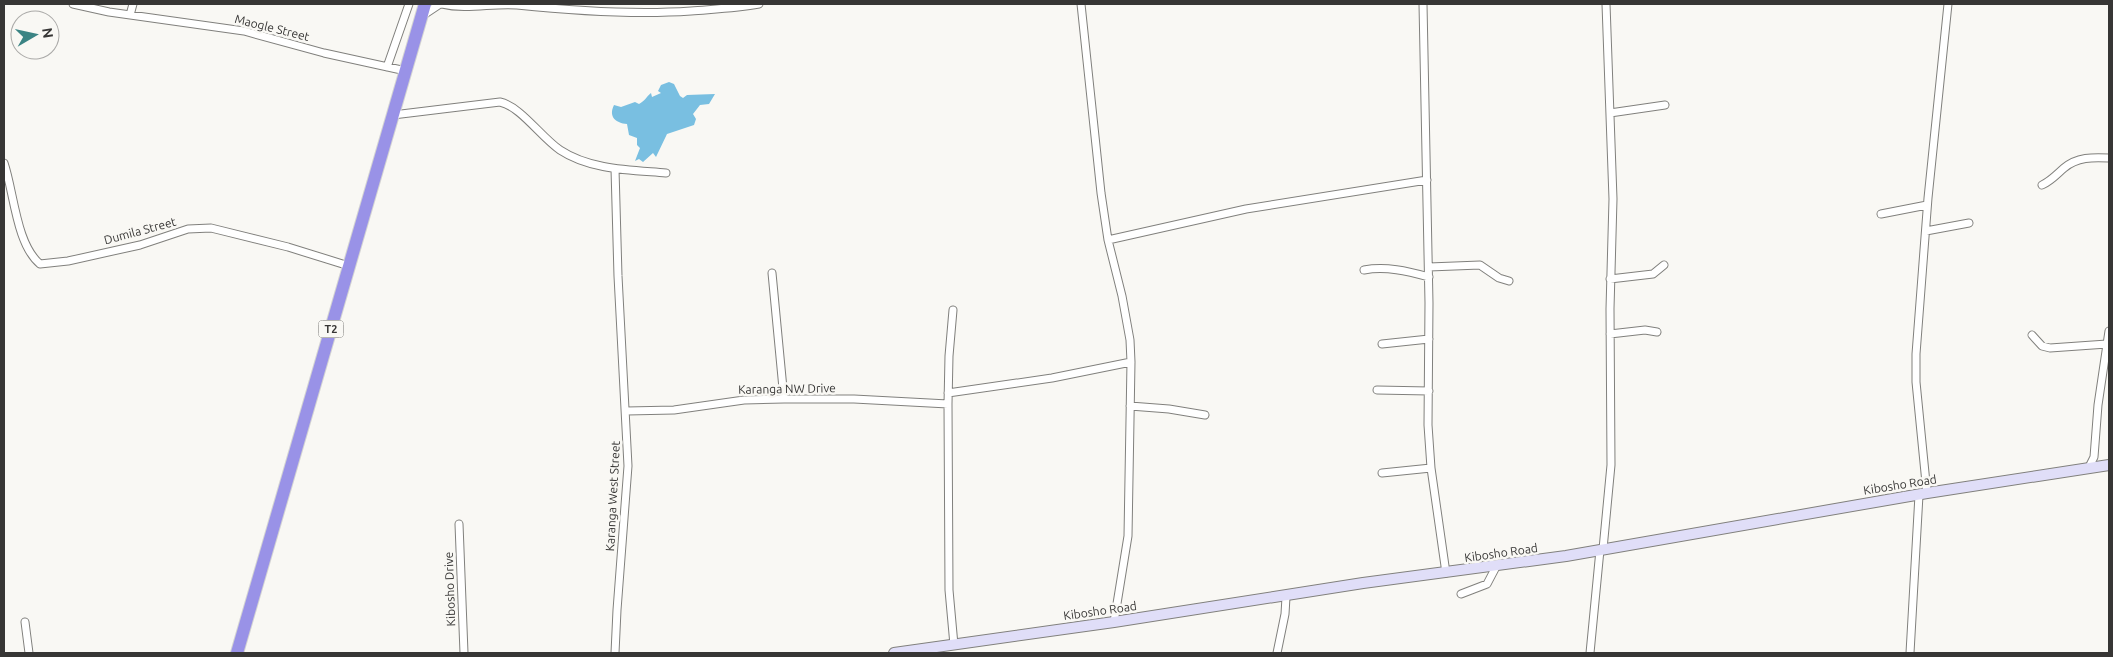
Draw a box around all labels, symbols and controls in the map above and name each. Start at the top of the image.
north arrow [10,10,60,60]
street label: Maogle Street [233,12,311,43]
text: N [39,27,57,39]
street label: Dumila Street [102,215,178,246]
road number: T2 [318,320,344,338]
street label: Karanga NW Drive [738,381,836,396]
street label: Karanga West Street [603,440,622,552]
street label: Kibosho Road [1862,472,1937,497]
street label: Kibosho Road [1463,541,1538,564]
street label: Kibosho Drive [442,551,457,627]
street label: Kibosho Road [1062,599,1137,622]

